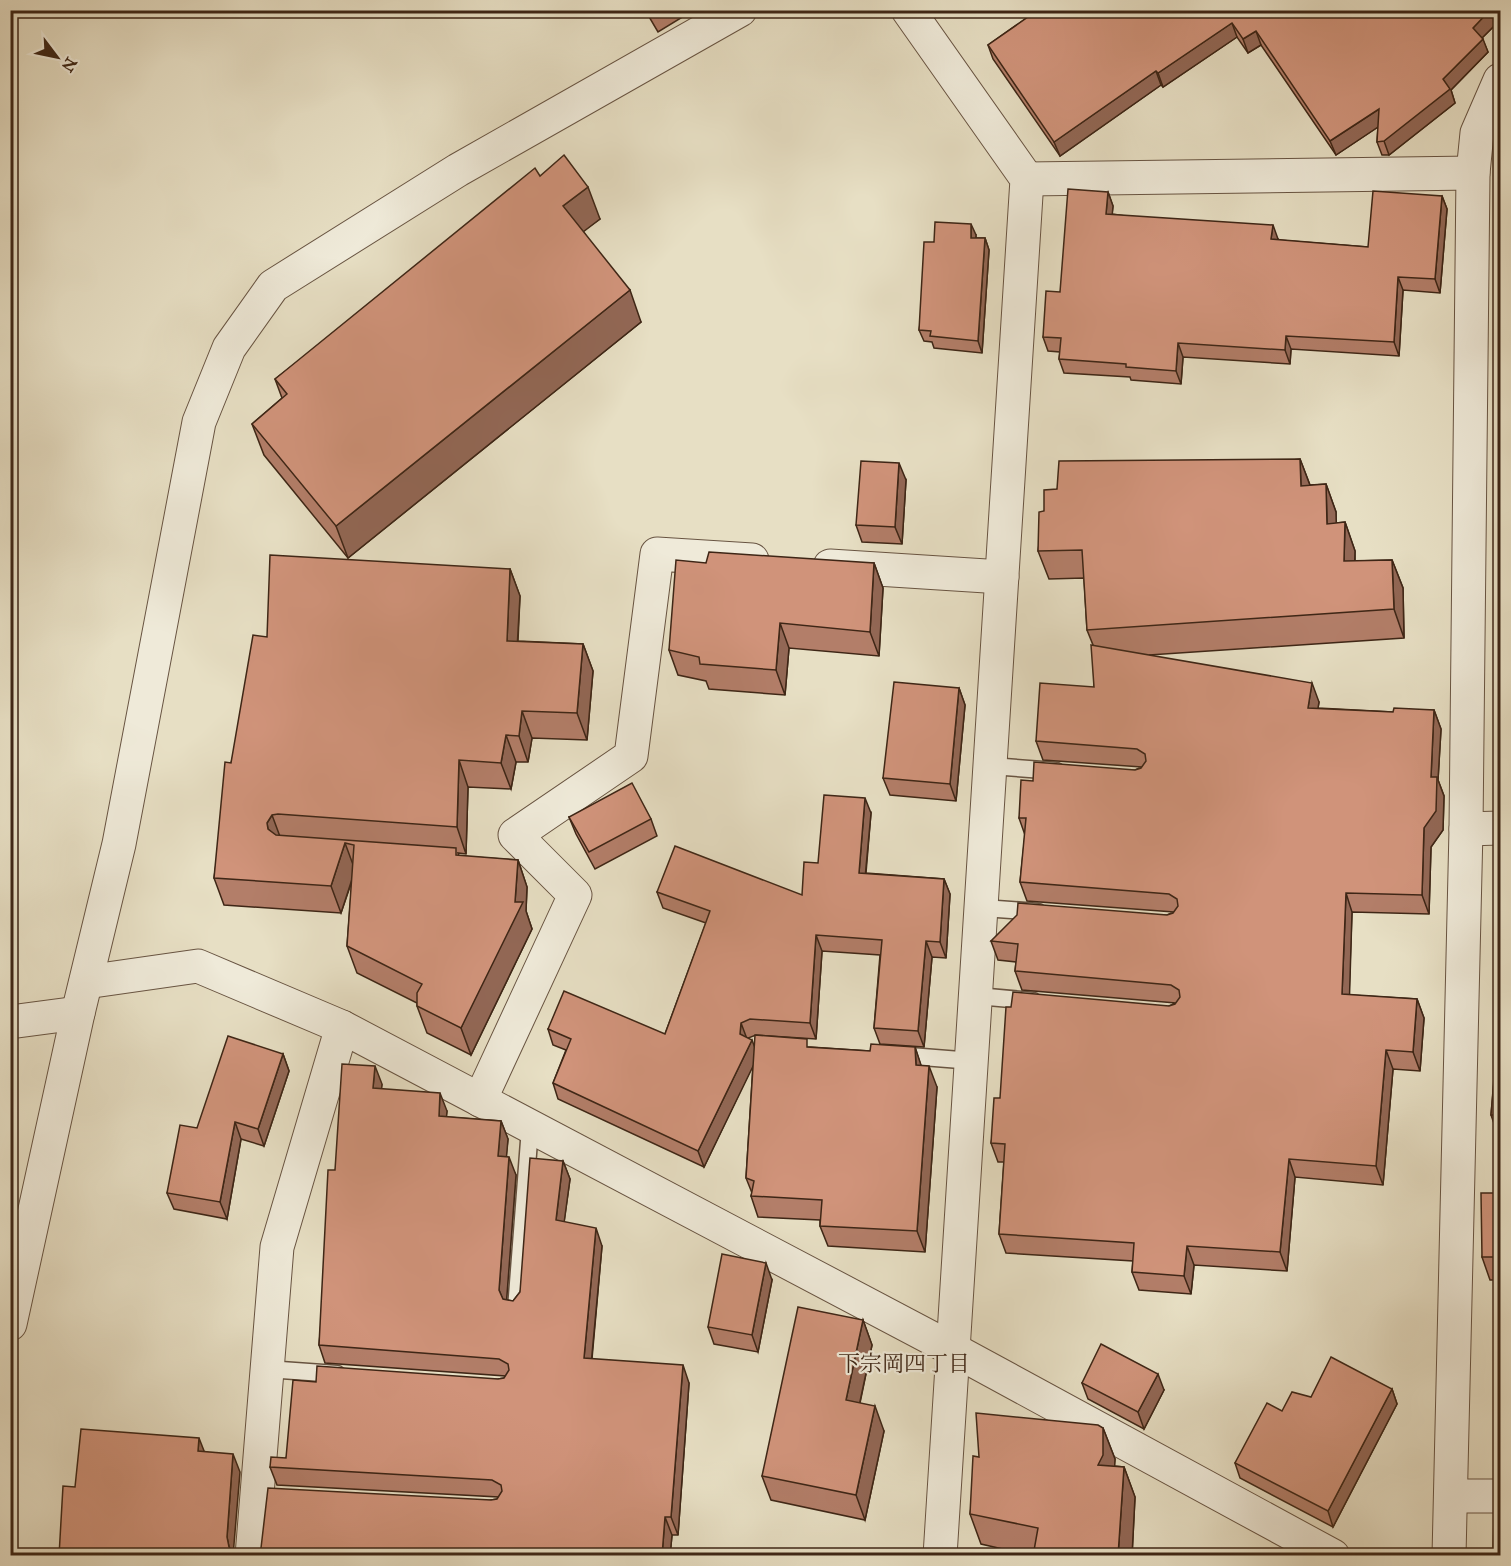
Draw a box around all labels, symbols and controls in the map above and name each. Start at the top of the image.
north arrow [27,27,87,87]
text: N [57,54,81,76]
district label: 下宗岡四丁目 [838,1350,970,1377]

